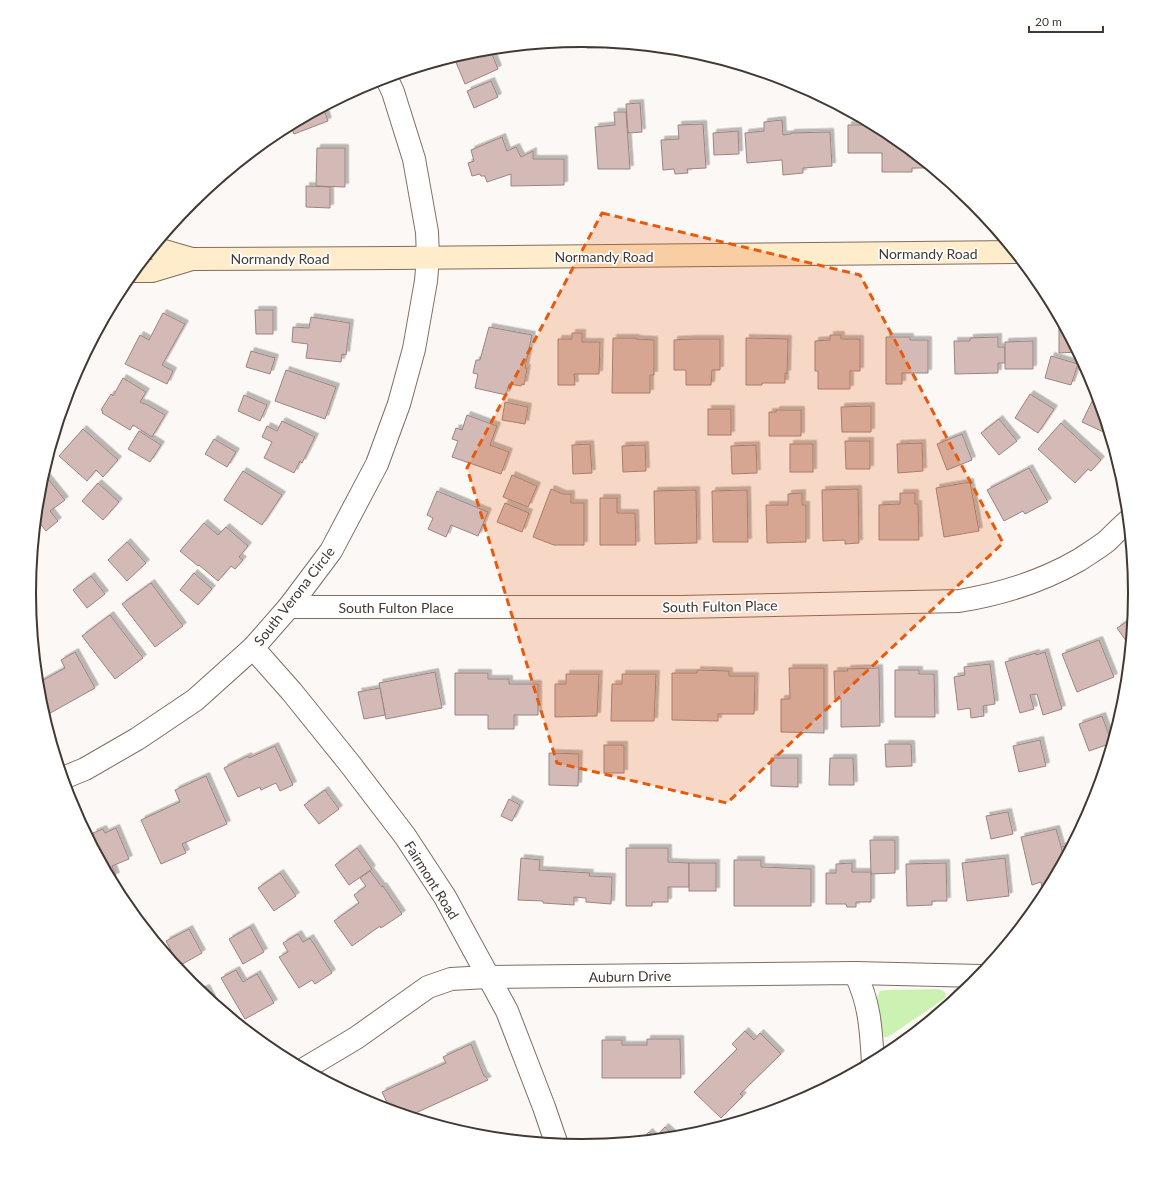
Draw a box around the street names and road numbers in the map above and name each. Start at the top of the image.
street label: Normandy Road [878,245,978,262]
street label: Normandy Road [554,248,654,265]
street label: Normandy Road [230,250,330,267]
street label: South Verona Circle [250,543,338,649]
street label: South Fulton Place [662,596,778,616]
street label: South Fulton Place [338,599,454,616]
street label: Fairmont Road [401,838,463,922]
street label: Auburn Drive [589,967,671,985]

